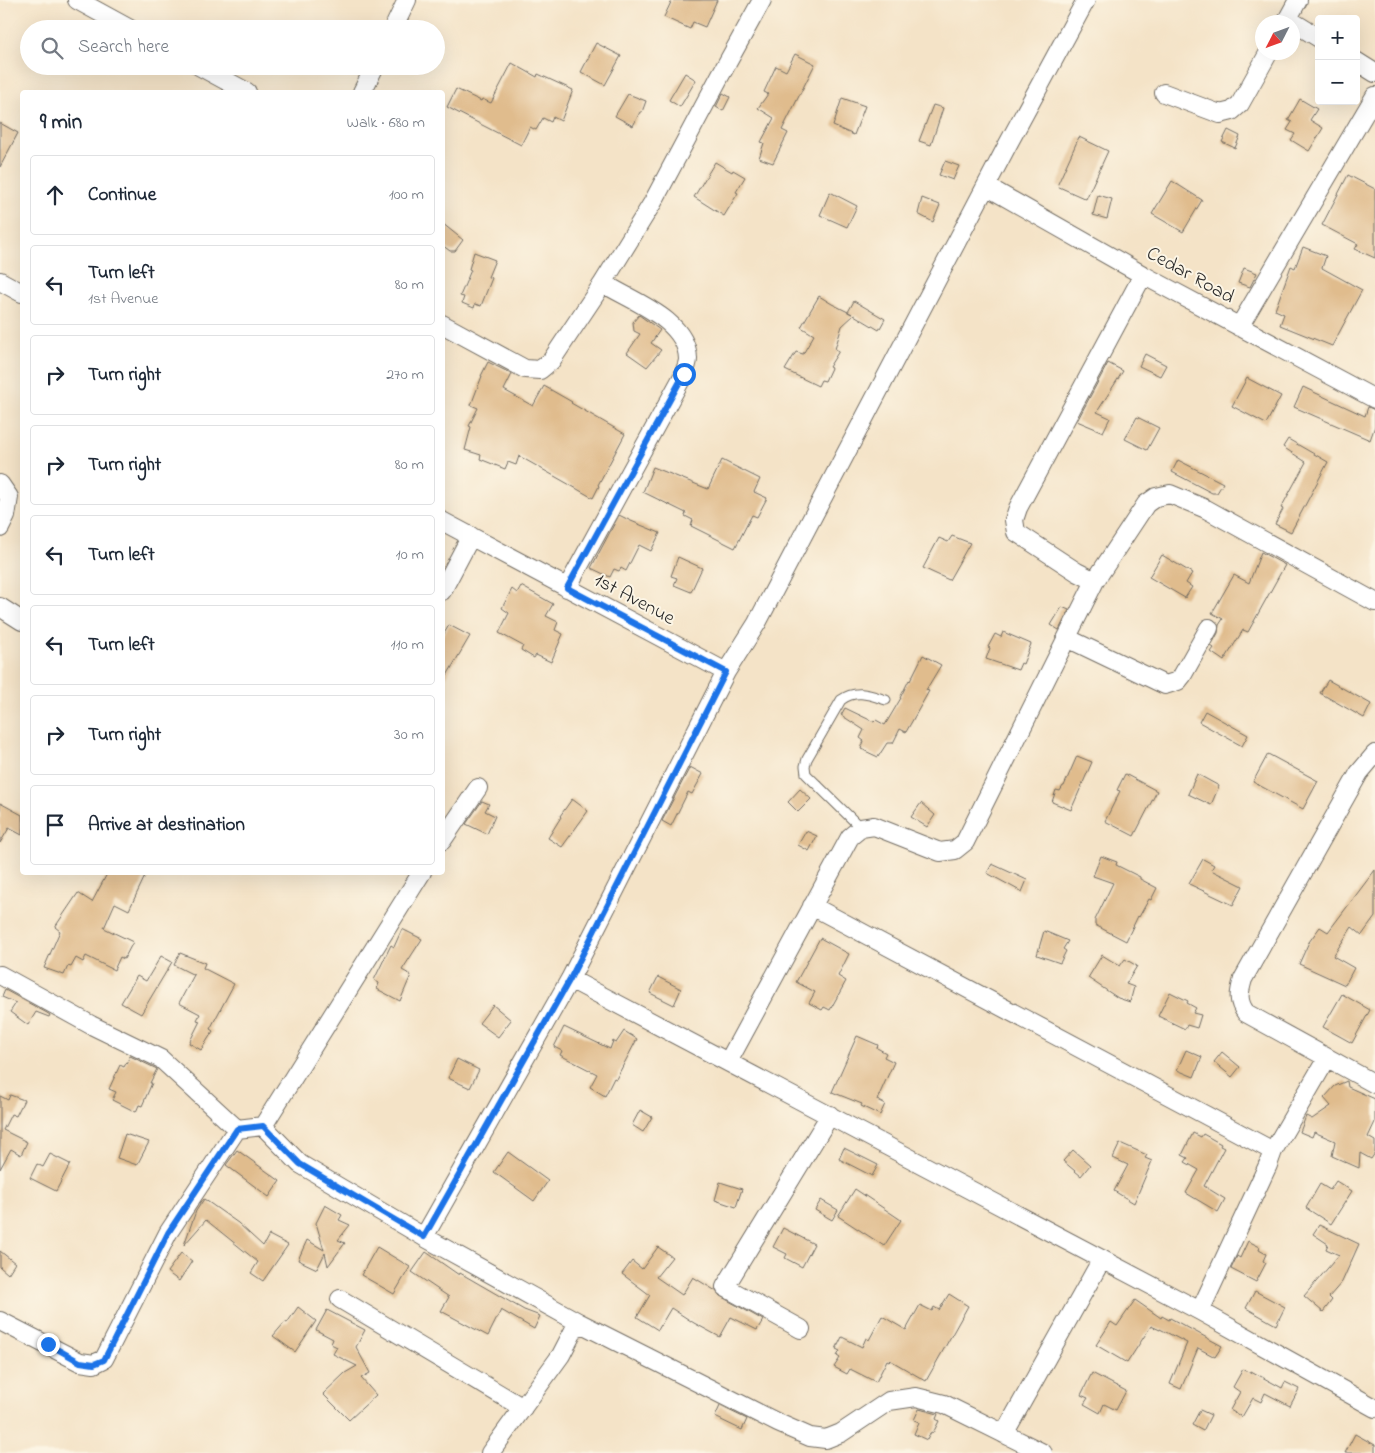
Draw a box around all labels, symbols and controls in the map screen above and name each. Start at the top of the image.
north arrow [1255,15,1300,60]
map controls [1315,15,1360,105]
button: + [1315,15,1360,60]
search box [20,20,445,75]
icon: search [38,34,66,62]
text: Search here [78,34,169,61]
button: − [1315,60,1360,105]
text: 9 min [40,108,82,138]
text: Walk · 680 m [346,111,425,135]
icon: ahead [41,181,69,209]
text: Continue [88,182,156,209]
text: 100 m [389,183,424,207]
street label: Cedar Road [1141,240,1239,312]
text: Turn left [88,260,155,287]
icon: left [41,271,69,299]
text: 80 m [395,273,424,297]
text: 1st Avenue [88,287,158,311]
icon: right [41,361,69,389]
text: Turn right [88,362,161,389]
text: 270 m [386,363,424,387]
route start [673,363,696,386]
icon: right [41,451,69,479]
text: Turn right [88,452,161,479]
text: 80 m [395,453,424,477]
icon: left [41,541,69,569]
text: Turn left [88,542,155,569]
text: 10 m [396,543,424,567]
street label: 1st Avenue [588,567,680,633]
icon: left [41,631,69,659]
text: Turn left [88,632,155,659]
text: 110 m [390,633,424,657]
icon: right [41,721,69,749]
text: Turn right [88,722,161,749]
text: 30 m [394,723,424,747]
icon: arrive [41,811,69,839]
text: Arrive at destination [88,812,245,839]
route end [37,1333,60,1356]

